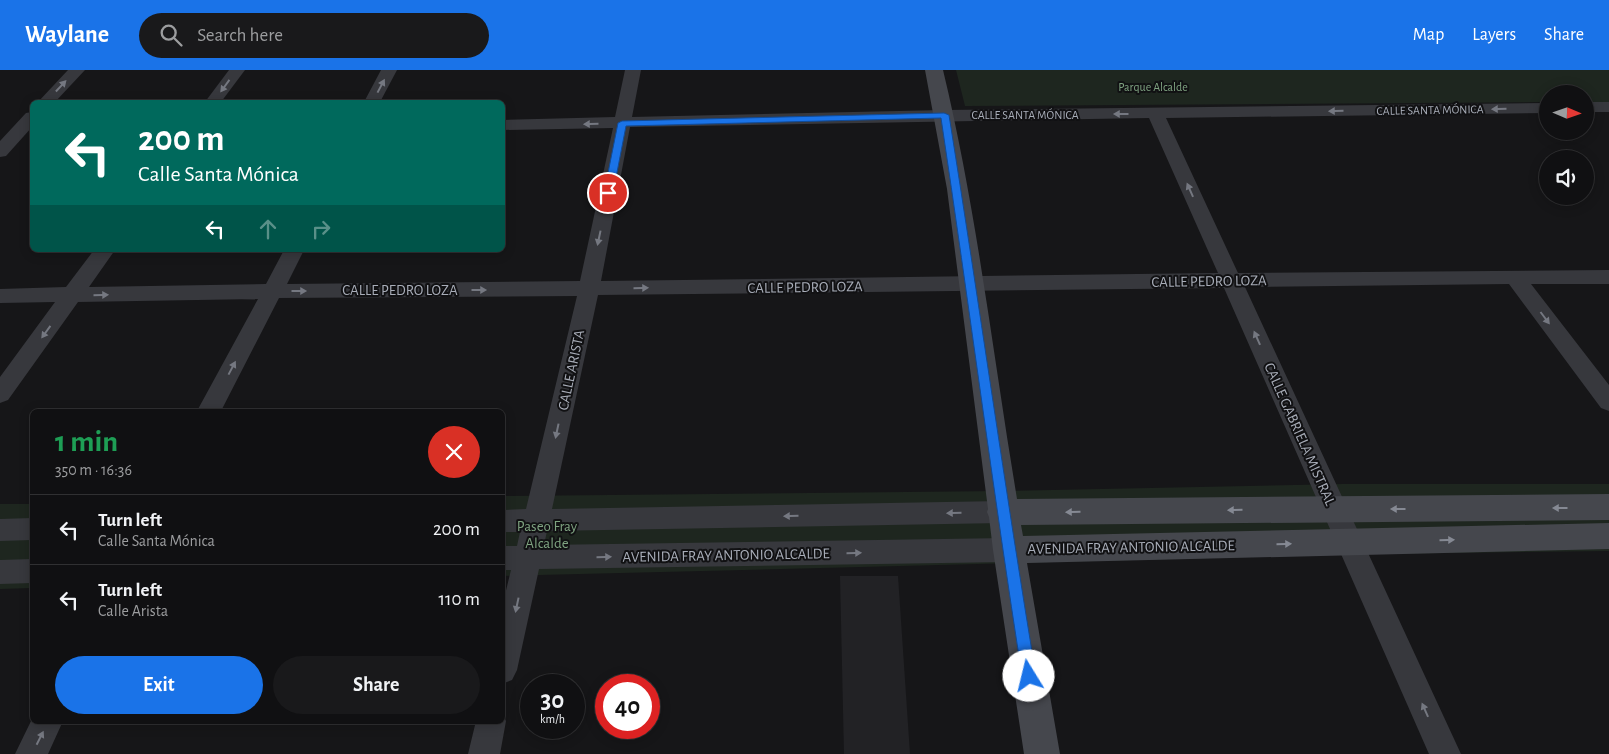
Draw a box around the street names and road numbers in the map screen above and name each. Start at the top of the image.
street label: CALLE SANTA MÓNICA [1376,102,1484,117]
street label: CALLE SANTA MÓNICA [971,108,1079,121]
street label: CALLE PEDRO LOZA [1151,273,1267,290]
street label: CALLE PEDRO LOZA [747,279,863,296]
street label: CALLE PEDRO LOZA [342,283,458,298]
street label: CALLE ARISTA [556,328,587,412]
street label: CALLE GABRIELA MISTRAL [1261,361,1338,509]
street label: AVENIDA FRAY ANTONIO ALCALDE [1027,538,1235,557]
street label: AVENIDA FRAY ANTONIO ALCALDE [622,546,830,565]

